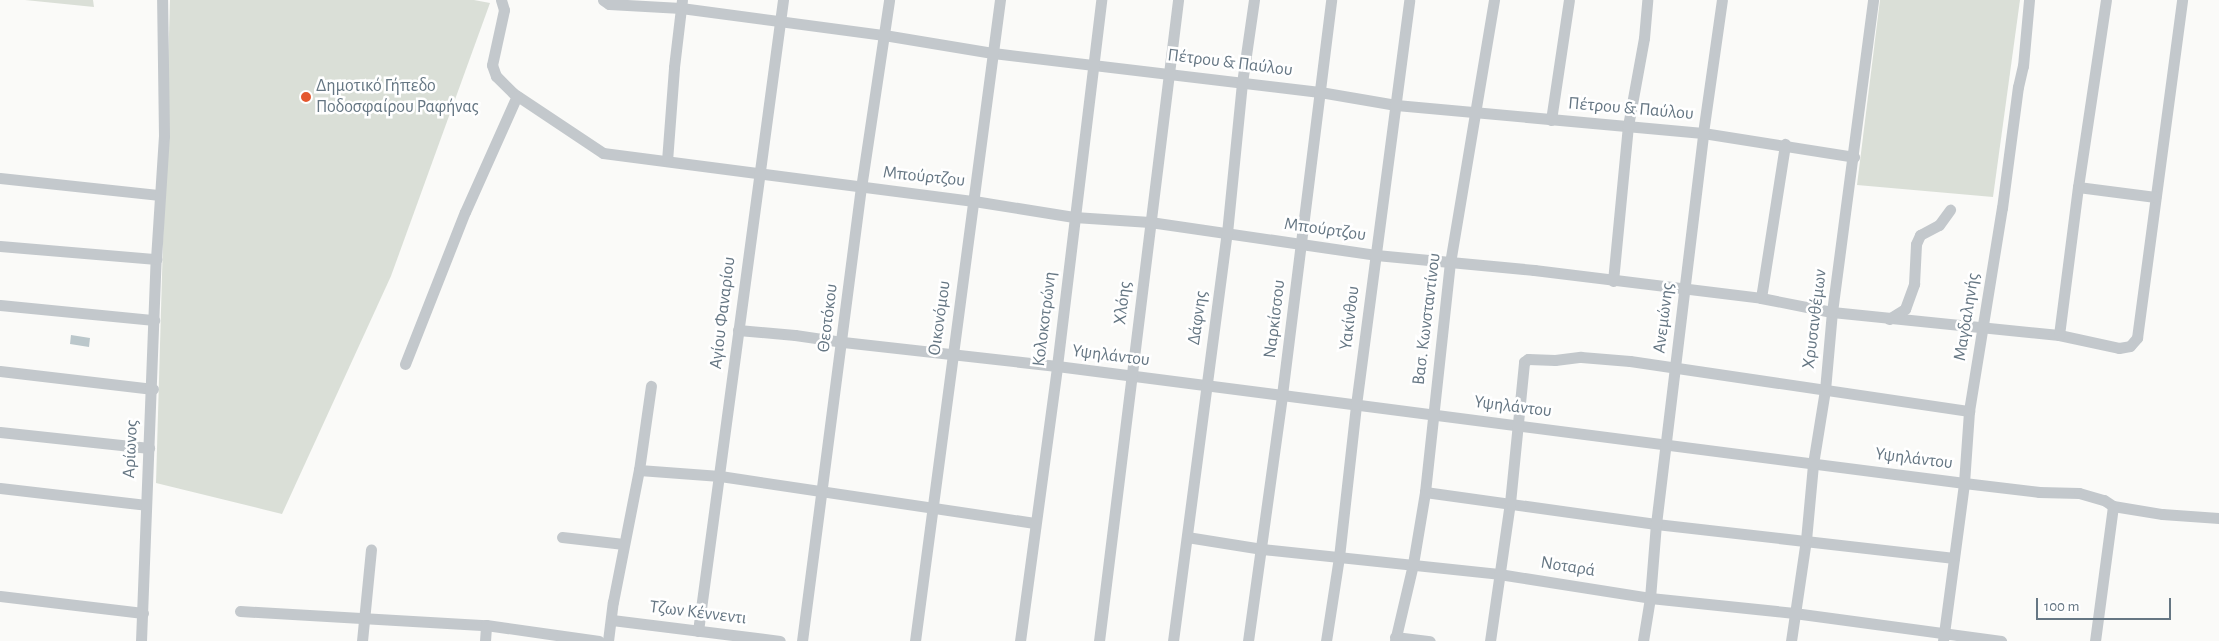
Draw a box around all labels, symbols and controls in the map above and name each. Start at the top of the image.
street label: Πέτρου & Παύλου [1166,45,1294,81]
place label: Δημοτικό Γήπεδο Ποδοσφαίρου Ραφήνας [316,76,479,118]
marker: Δημοτικό Γήπεδο Ποδοσφαίρου Ραφήνας [300,91,312,103]
street label: Πέτρου & Παύλου [1567,93,1695,125]
street label: Μπούρτζου [882,162,966,192]
street label: Μπούρτζου [1283,214,1367,246]
street label: Βασ. Κωνσταντίνου [1408,252,1446,386]
street label: Αγίου Φαναρίου [705,256,741,370]
street label: Χρυσανθέμων [1798,268,1832,370]
street label: Κολοκοτρώνη [1028,270,1062,368]
street label: Μαγδαληνής [1949,271,1985,363]
street label: Οικονόμου [924,279,956,357]
street label: Ναρκίσσου [1259,279,1291,359]
street label: Χλόης [1110,280,1136,326]
street label: Ανεμώνης [1649,282,1679,354]
street label: Θεοτόκου [813,283,843,353]
street label: Υακίνθου [1335,285,1365,351]
street label: Δάφνης [1184,290,1212,346]
street label: Υψηλάντου [1071,341,1151,371]
street label: Υψηλάντου [1473,392,1553,422]
street label: Αρίωνος [119,419,143,479]
street label: Υψηλάντου [1874,444,1954,474]
street label: Νοταρά [1539,552,1597,582]
scale bar [2039,588,2174,620]
street label: Τζων Κέννεντι [648,596,748,630]
text: 100 m [2044,599,2079,614]

